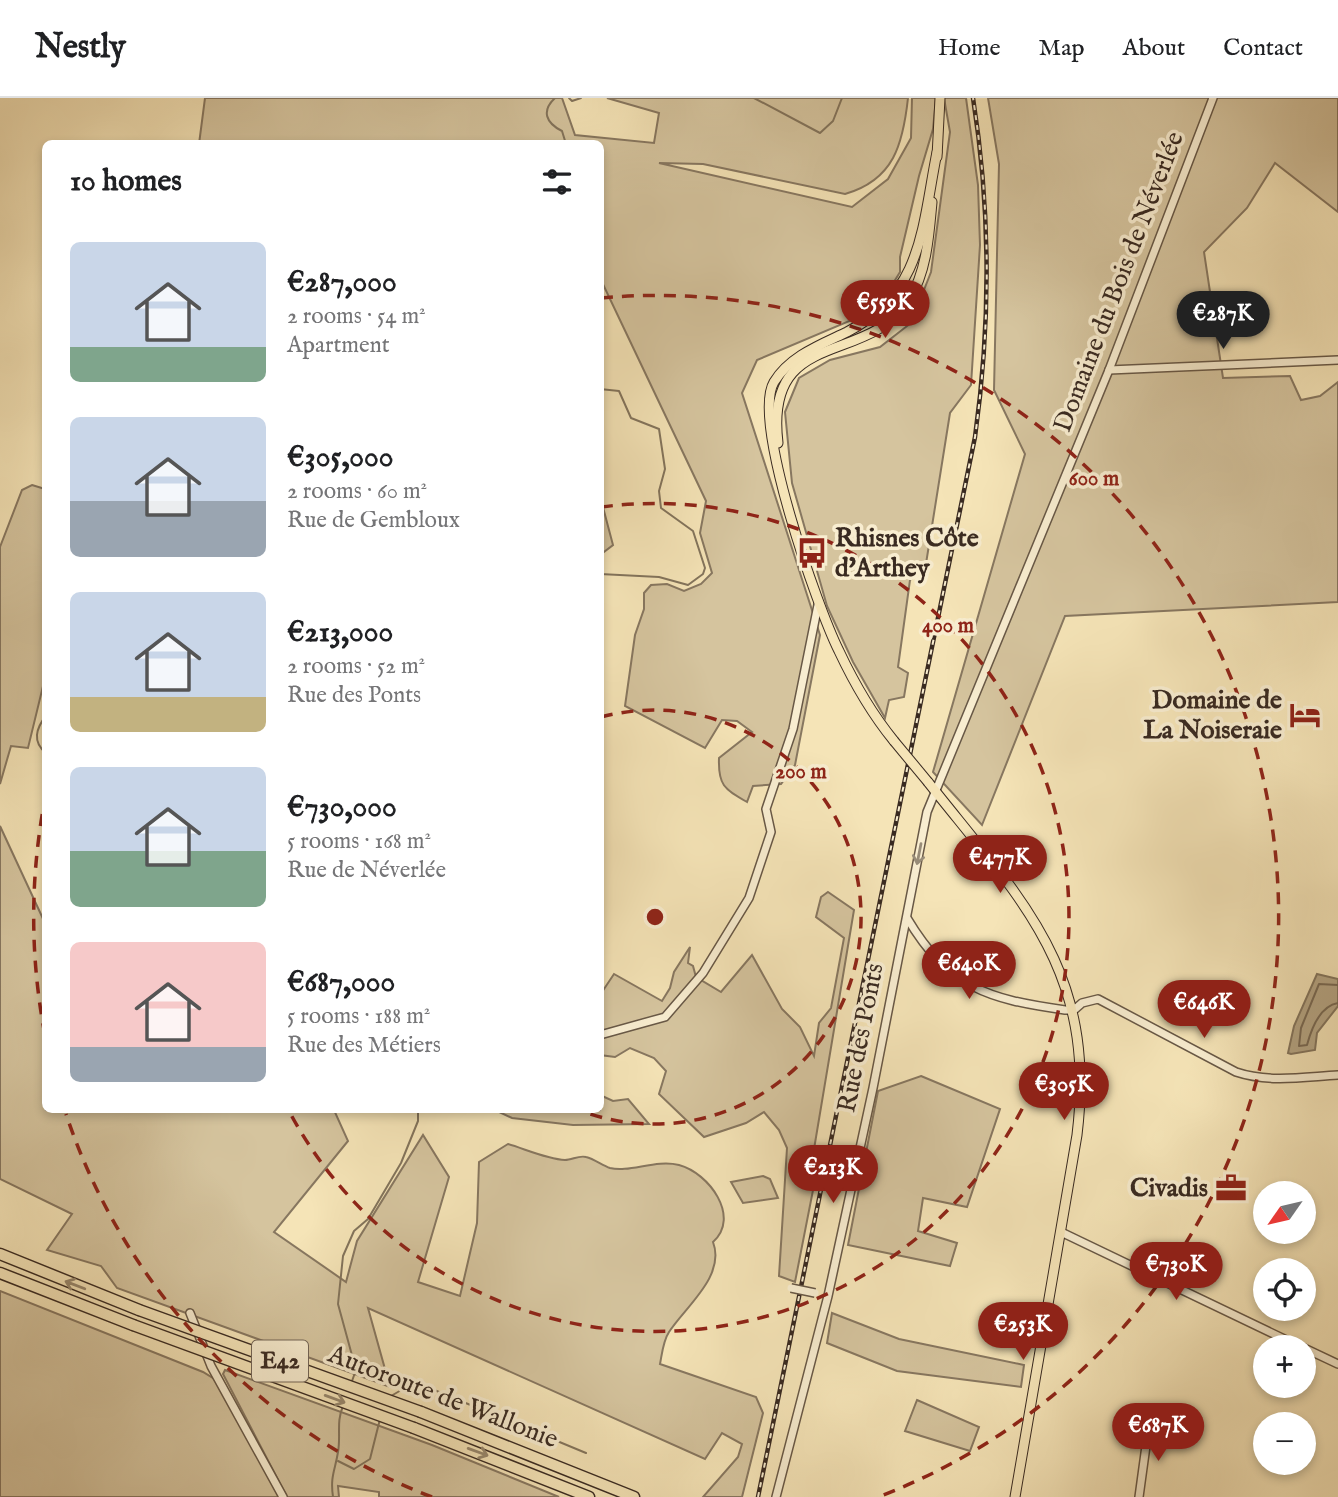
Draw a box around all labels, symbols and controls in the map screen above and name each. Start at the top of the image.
text: Nestly [35,27,126,69]
text: Home [938,33,1001,64]
text: Map [1039,33,1085,64]
text: About [1123,33,1185,64]
text: Contact [1223,33,1303,64]
street label: Domaine du Bois de Néverlée [1046,127,1192,437]
text: 10 homes [70,163,182,201]
icon: filters [538,163,576,201]
text: €287,000 [287,264,397,302]
icon: home [126,270,210,354]
pin: €559K [836,280,934,340]
text: €559K [857,288,913,317]
pin: €287K [1174,292,1272,351]
text: €287K [1193,299,1253,328]
text: 2 rooms · 54 m² [287,302,426,331]
text: Apartment [287,331,390,360]
text: €305,000 [287,439,394,477]
icon: home [126,445,210,529]
text: 600 m [1069,466,1120,493]
text: 2 rooms · 60 m² [287,477,427,506]
text: Rue de Gembloux [287,506,460,535]
place label: Rhisnes Côte d'Arthey [835,522,979,585]
bus stop icon: Rhisnes Côte d'Arthey [795,536,829,570]
text: 400 m [922,613,975,640]
text: €213,000 [287,614,393,652]
icon: home [126,620,210,704]
text: 2 rooms · 52 m² [287,652,425,681]
text: Rue des Ponts [287,681,421,710]
place label: Domaine de La Noiseraie [1143,684,1282,747]
hotel icon: Domaine de La Noiseraie [1288,698,1322,732]
text: 200 m [775,759,827,786]
text: €730,000 [287,789,397,827]
icon: home [126,795,210,879]
text: 5 rooms · 168 m² [287,827,431,856]
pin: €477K [951,836,1049,895]
one-way arrow [911,842,925,865]
text: €477K [969,843,1031,872]
text: Rue de Néverlée [287,856,446,885]
centre of rings [643,905,667,929]
pin: €640K [920,942,1018,1001]
text: €640K [938,949,1000,978]
street label: Rue des Ponts [830,960,892,1116]
text: €687,000 [287,964,395,1002]
icon: home [126,970,210,1054]
pin: €646K [1155,981,1253,1040]
text: €646K [1174,988,1234,1017]
text: 5 rooms · 188 m² [287,1002,430,1031]
text: Rue des Métiers [287,1031,441,1060]
pin: €305K [1015,1062,1113,1122]
text: €305K [1035,1070,1093,1099]
pin: €213K [784,1146,882,1205]
text: €213K [804,1153,862,1182]
office icon: Civadis [1214,1171,1248,1205]
place label: Civadis [1130,1172,1208,1205]
north arrow [1253,1181,1316,1244]
map controls [1253,1181,1316,1475]
pin: €730K [1127,1242,1225,1302]
text: €730K [1146,1250,1206,1279]
button: locate [1253,1258,1316,1321]
one-way arrow [65,1277,87,1290]
pin: €253K [974,1302,1072,1362]
text: €253K [994,1310,1052,1339]
button: + [1253,1335,1316,1398]
street label: Autoroute de Wallonie [322,1338,563,1456]
road number: E42 [252,1340,308,1381]
one-way arrow [324,1394,346,1407]
pin: €687K [1109,1404,1207,1463]
text: €687K [1128,1411,1188,1440]
button: − [1253,1412,1316,1475]
one-way arrow [467,1447,489,1459]

